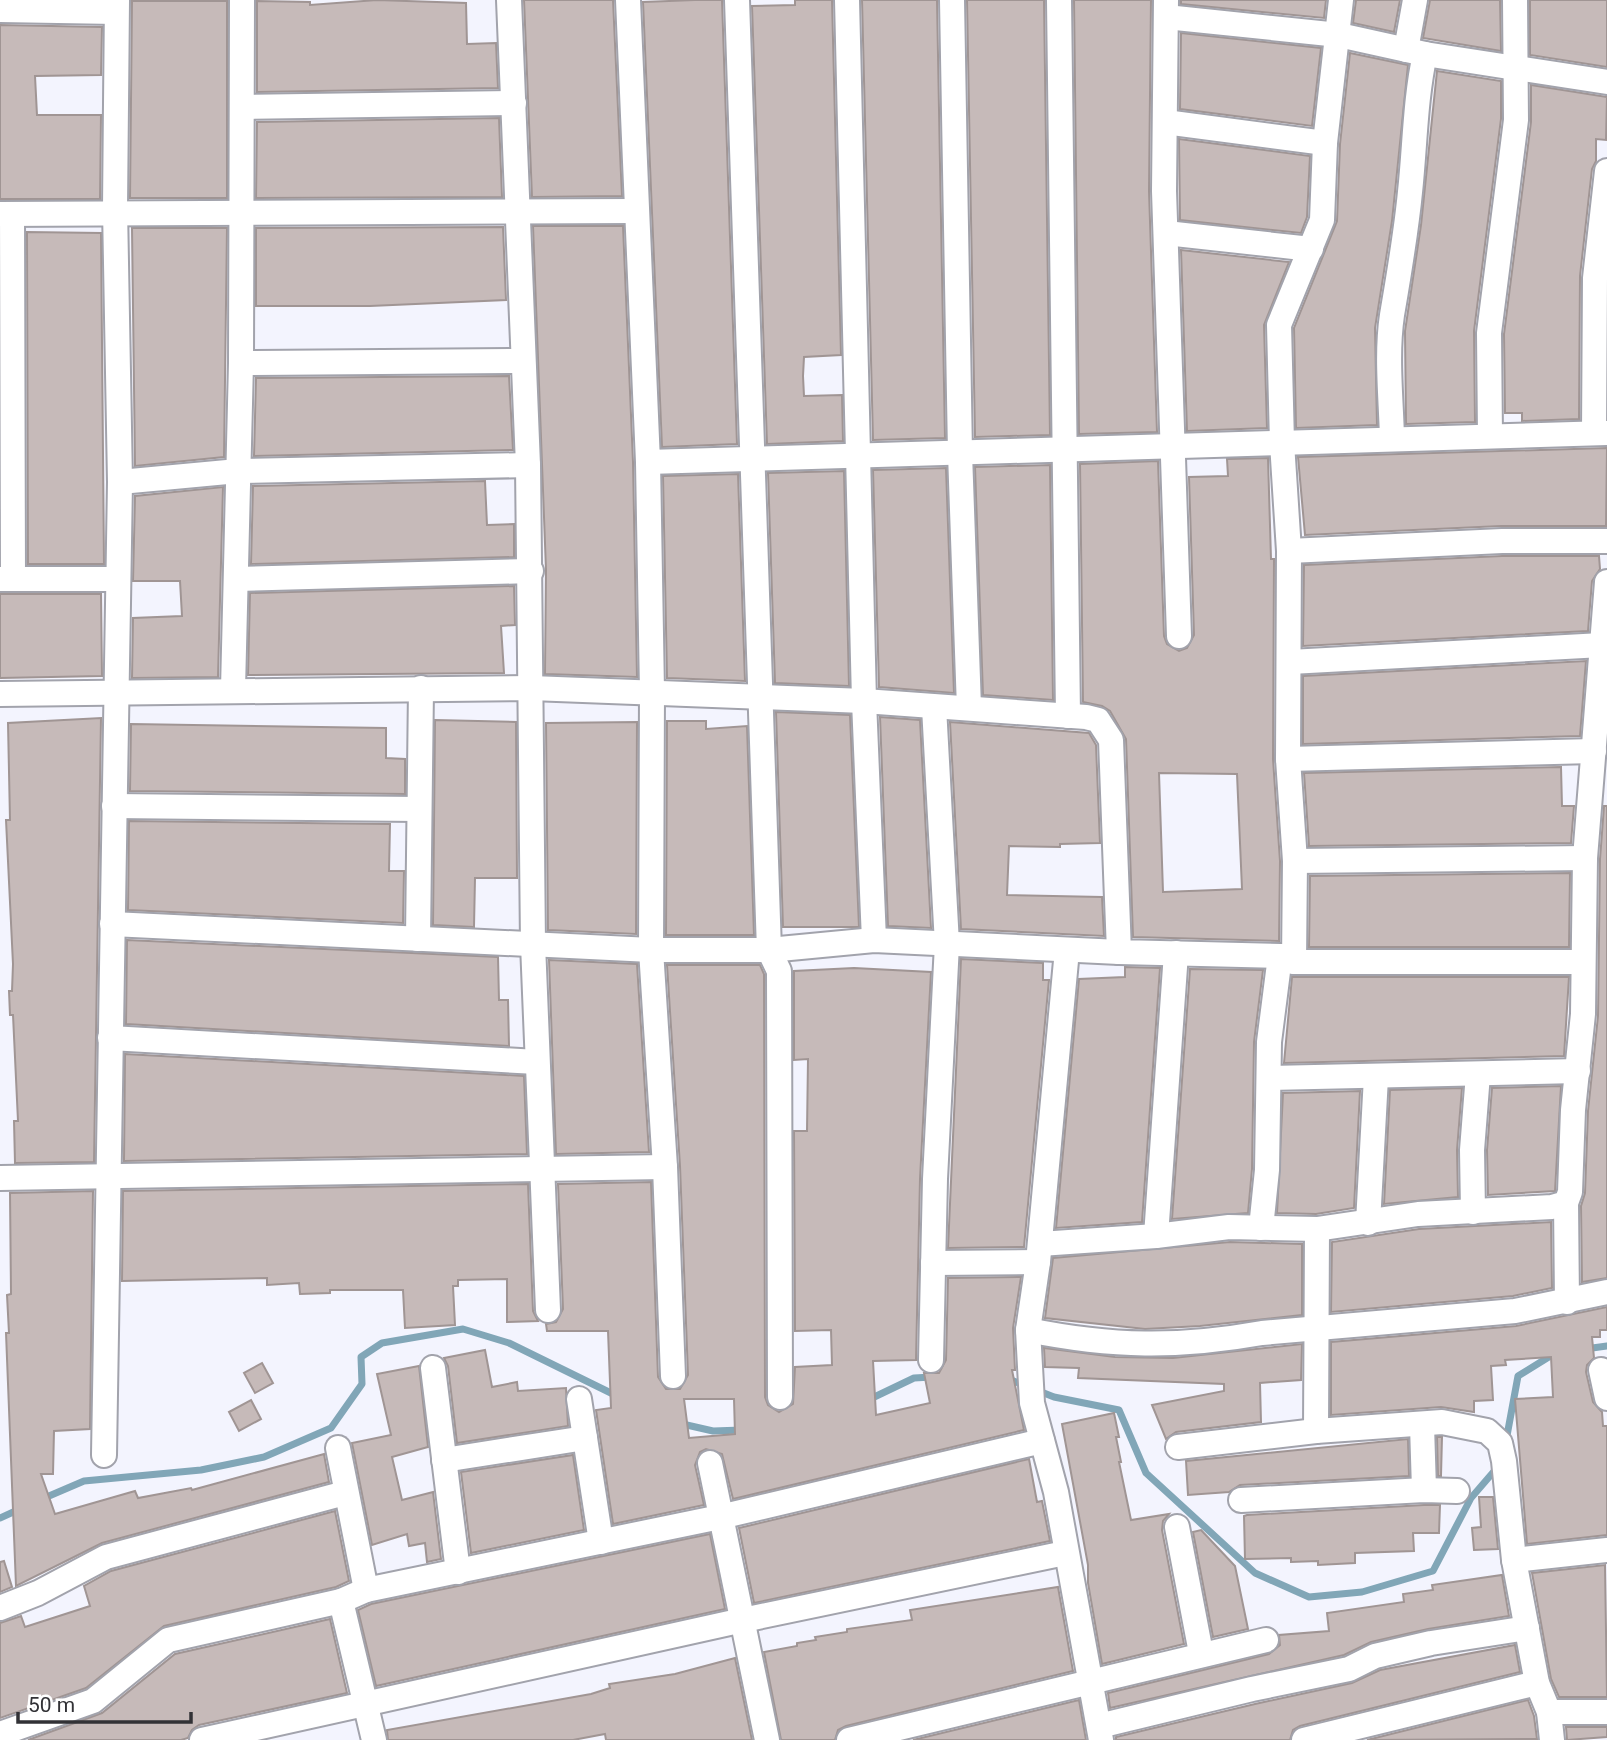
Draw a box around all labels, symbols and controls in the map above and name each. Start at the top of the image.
scale bar [18,1680,191,1724]
text: 50 m [28,1693,75,1717]

